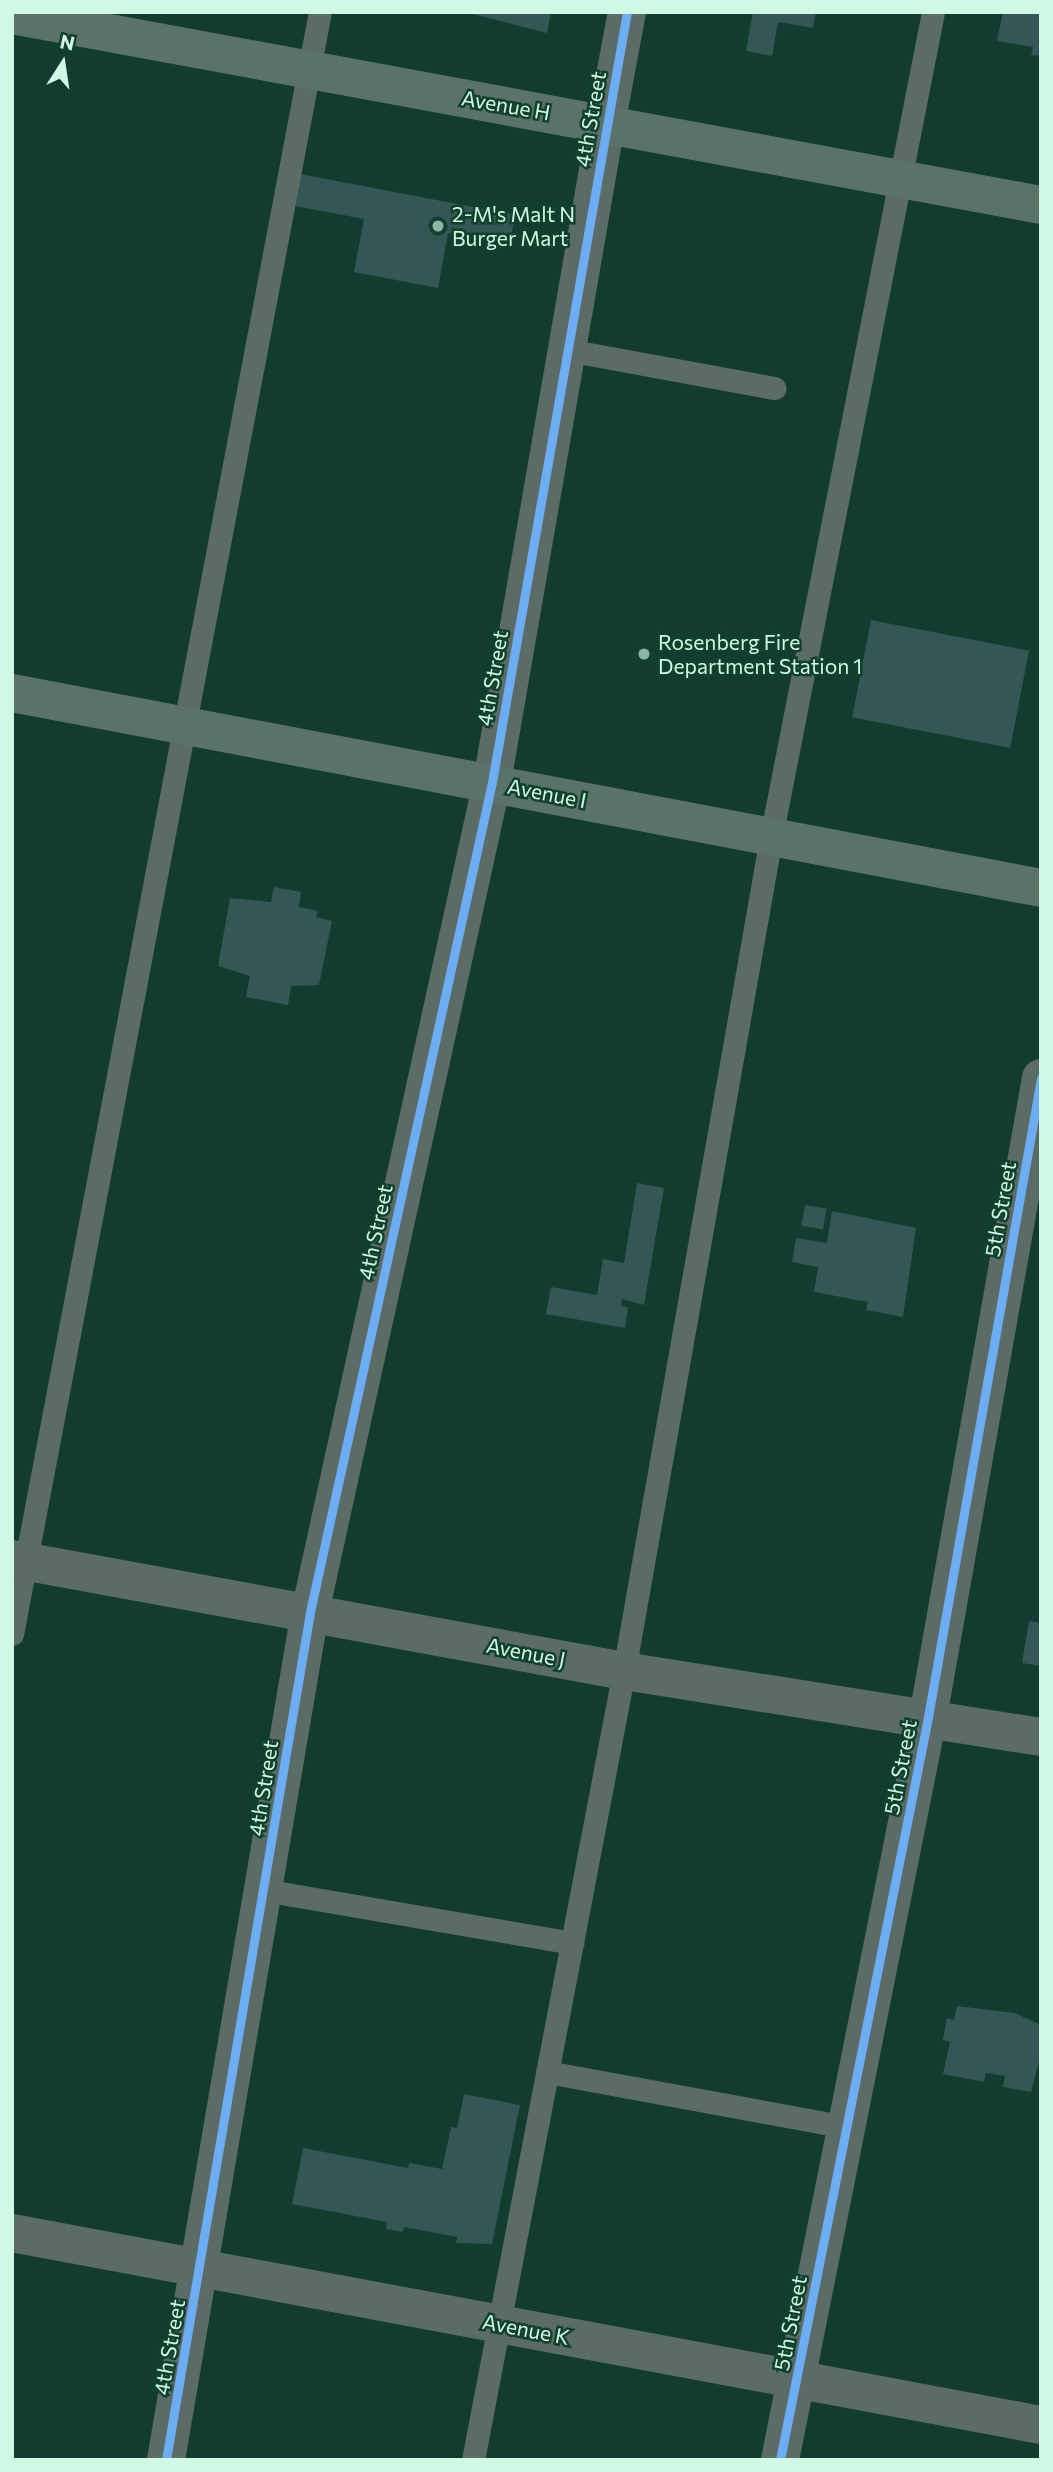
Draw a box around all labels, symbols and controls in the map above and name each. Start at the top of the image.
north arrow [28,28,98,98]
text: N [58,29,77,55]
street label: 4th Street [569,69,611,169]
street label: Avenue H [460,85,552,125]
place label: 2-M's Malt N Burger Mart [452,201,575,251]
marker: 2-M's Malt N Burger Mart [430,218,446,234]
street label: 4th Street [471,628,513,728]
place label: Rosenberg Fire Department Station 1 [658,629,862,679]
marker: Rosenberg Fire Department Station 1 [636,646,652,662]
street label: Avenue I [505,773,589,813]
street label: 5th Street [979,1159,1021,1259]
street label: 4th Street [353,1182,397,1282]
street label: Avenue J [484,1632,568,1672]
street label: 5th Street [878,1717,922,1817]
street label: 4th Street [243,1738,283,1838]
street label: 5th Street [768,2273,812,2373]
street label: 4th Street [148,2297,190,2397]
street label: Avenue K [480,2308,572,2350]

